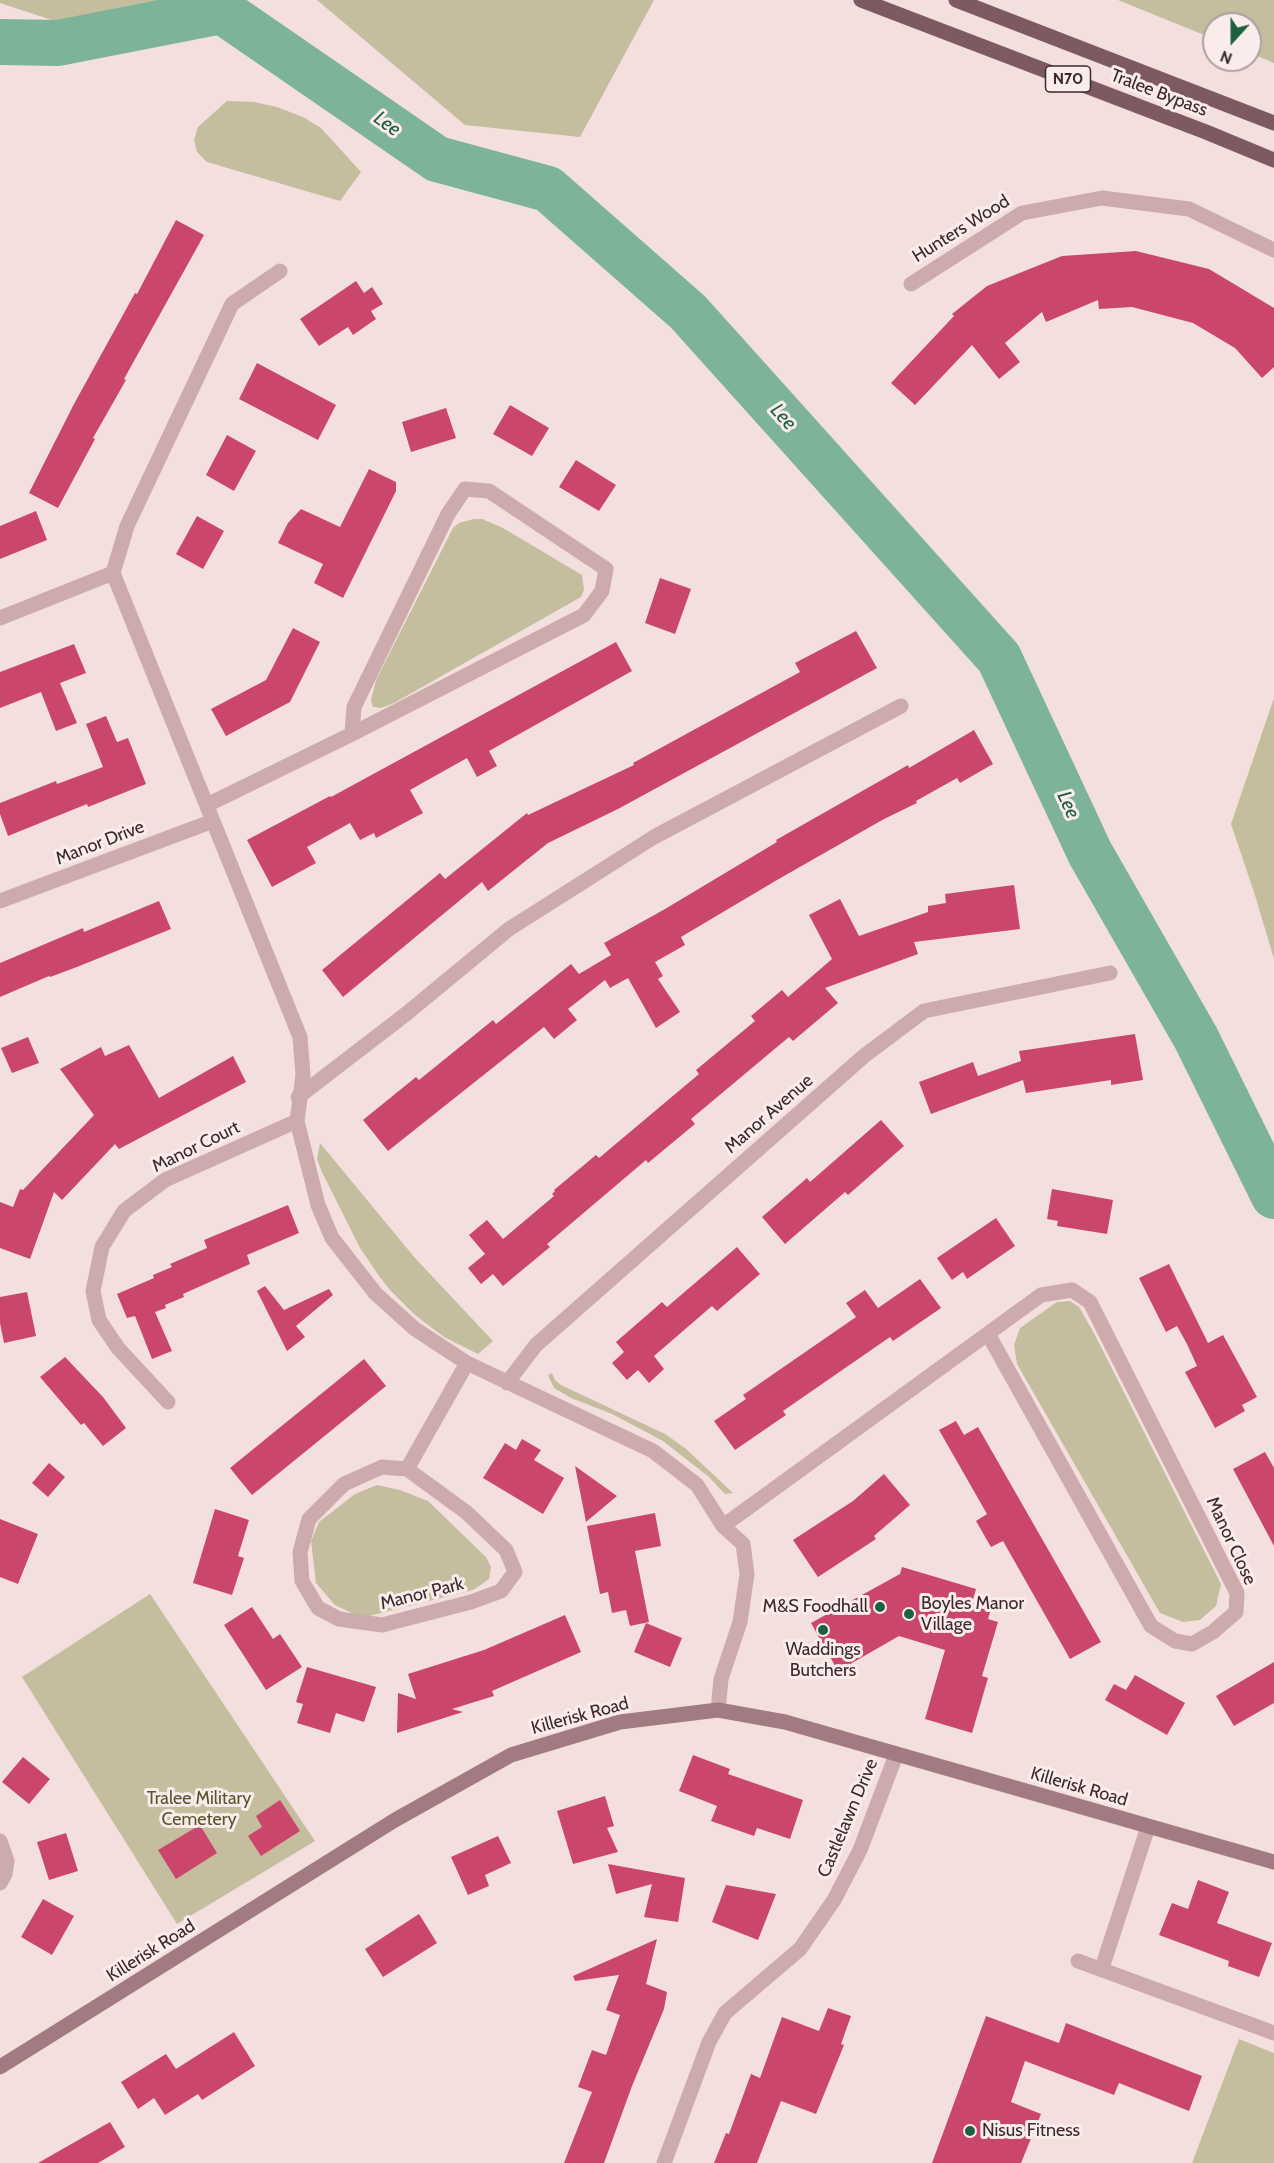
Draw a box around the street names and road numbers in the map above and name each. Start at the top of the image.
street label: Tralee Bypass [1108,65,1210,121]
road number: N70 [1046,66,1090,92]
street label: Hunters Wood [908,191,1014,267]
street label: Manor Drive [53,816,147,870]
street label: Manor Avenue [720,1070,818,1158]
street label: Manor Court [149,1117,243,1177]
street label: Manor Close [1201,1494,1261,1588]
street label: Manor Park [378,1573,466,1615]
street label: Killerisk Road [529,1693,631,1739]
street label: Castlelawn Drive [813,1755,883,1881]
street label: Killerisk Road [1028,1763,1130,1811]
street label: Killerisk Road [103,1915,199,1987]

